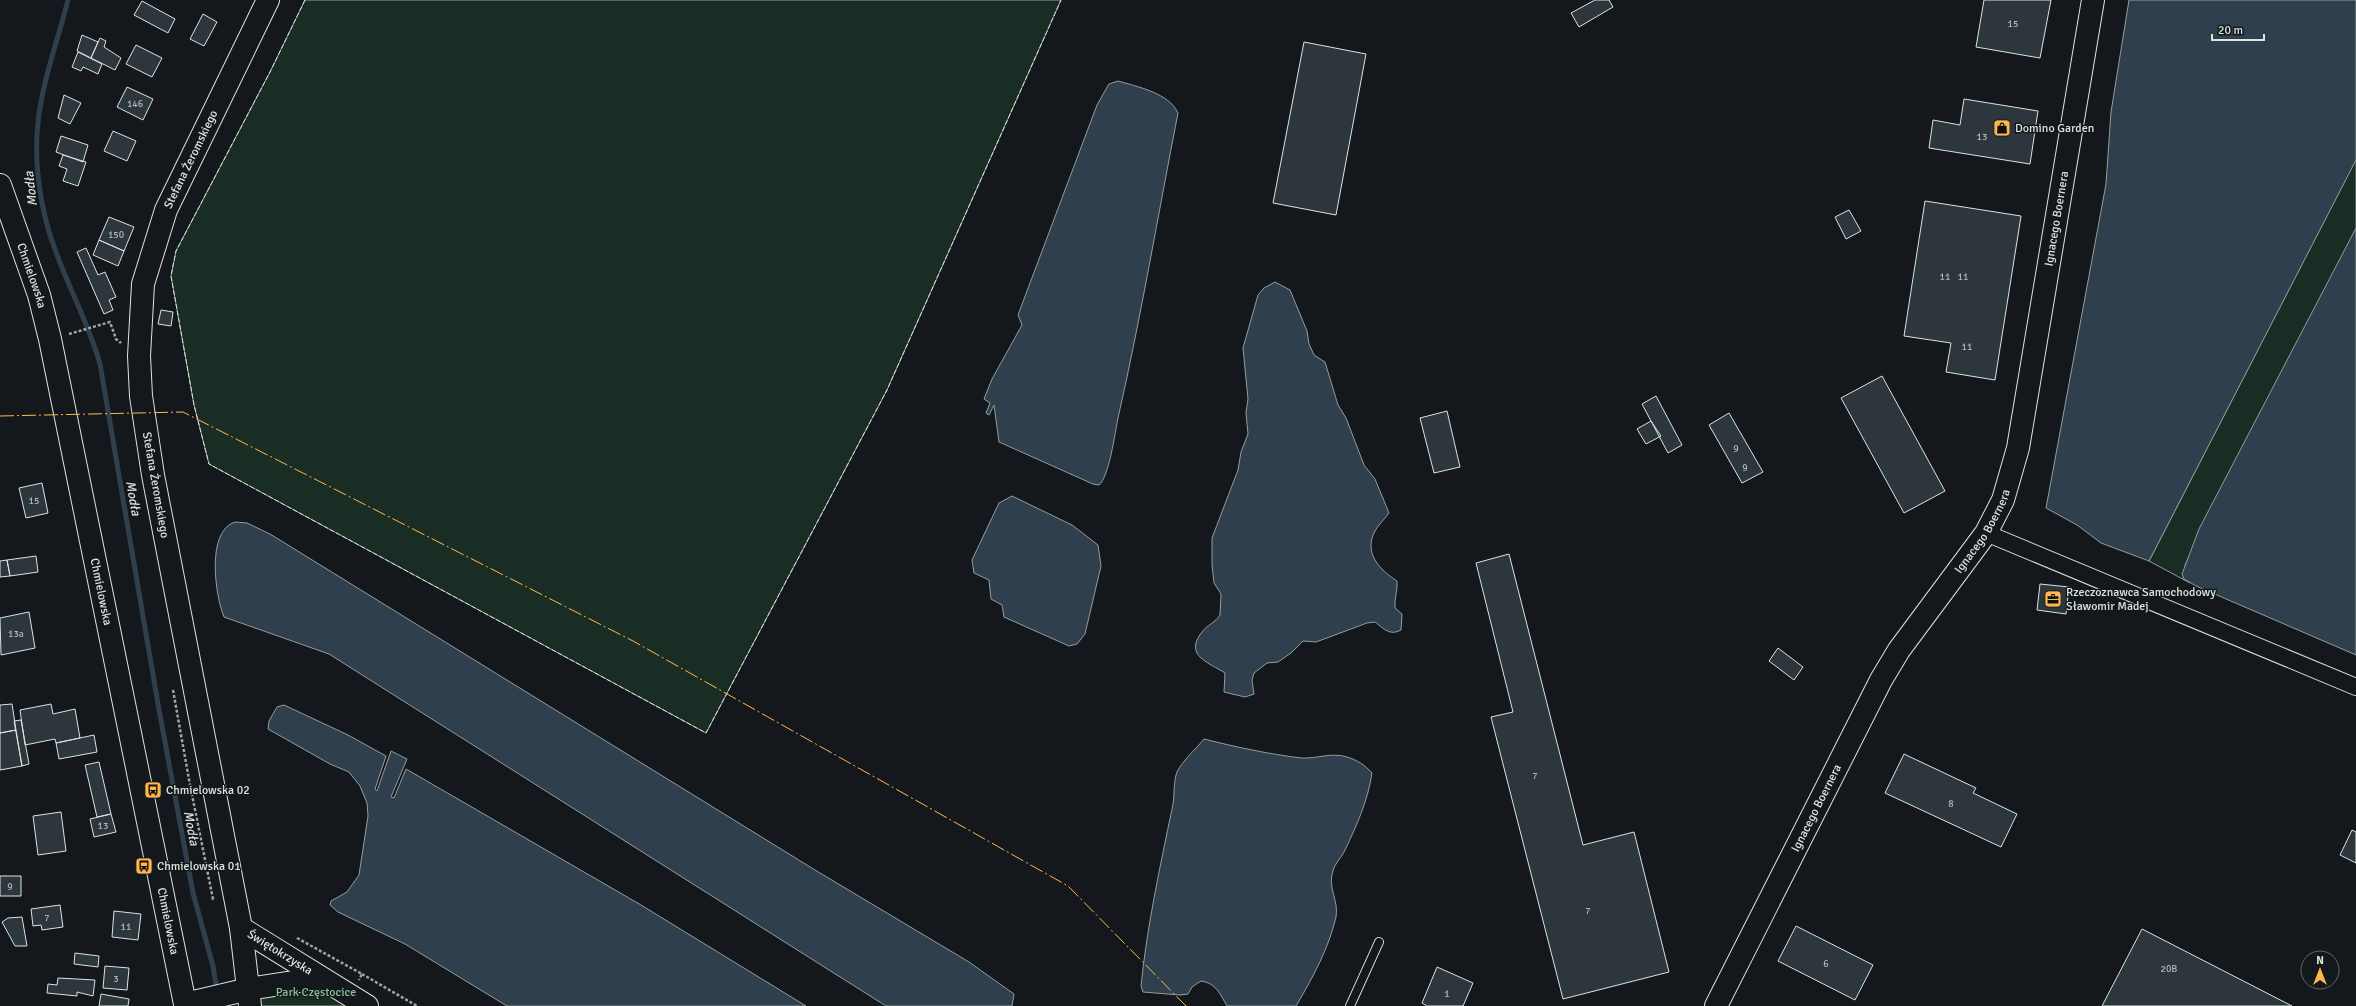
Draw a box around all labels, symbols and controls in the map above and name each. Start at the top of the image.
scale bar [2212,16,2264,42]
house number: 15 [2008,18,2018,30]
text: 20 m [2218,23,2243,38]
house number: 146 [127,98,143,110]
street label: Stefana Żeromskiego [161,108,221,211]
shop icon: Domino Garden [1992,118,2012,138]
place label: Domino Garden [2015,121,2094,136]
house number: 13 [1977,131,1987,143]
water label: Modła [21,170,41,207]
street label: Ignacego Boernera [2042,170,2072,267]
house number: 150 [108,229,124,241]
street label: Chmielowska [13,241,49,310]
house number: 11 [1940,271,1950,283]
house number: 11 [1958,271,1968,283]
house number: 11 [1962,341,1972,353]
street label: Stefana Żeromskiego [139,431,172,539]
house number: 9 [1733,443,1739,455]
house number: 9 [1742,462,1748,474]
water label: Modła [122,480,144,517]
street label: Ignacego Boernera [1952,488,2014,577]
house number: 15 [29,495,39,507]
street label: Chmielowska [87,557,115,627]
place label: Rzeczoznawca Samochodowy Sławomir Madej [2066,585,2216,614]
office icon: Rzeczoznawca Samochodowy Sławomir Madej [2043,589,2063,609]
house number: 13a [8,628,24,640]
street label: Ignacego Boernera [1788,762,1845,854]
house number: 7 [1532,770,1538,782]
bus stop icon: Chmielowska 02 [143,780,163,800]
place label: Chmielowska 02 [166,783,250,798]
house number: 8 [1948,798,1954,810]
water label: Modła [180,809,202,847]
house number: 13 [98,820,108,832]
bus stop icon: Chmielowska 01 [134,856,154,876]
place label: Chmielowska 01 [157,859,241,874]
house number: 9 [7,881,13,893]
street label: Chmielowska [154,886,182,956]
house number: 7 [1585,905,1591,917]
house number: 7 [44,912,50,924]
house number: 11 [121,921,131,933]
street label: Świętokrzyska [245,927,315,978]
north arrow [2300,950,2340,990]
text: N [2316,954,2324,967]
house number: 6 [1823,958,1829,970]
house number: 20B [2161,963,2177,975]
house number: 3 [113,973,119,985]
park label: Park Częstocice [276,985,356,1000]
house number: 1 [1444,988,1450,1000]

